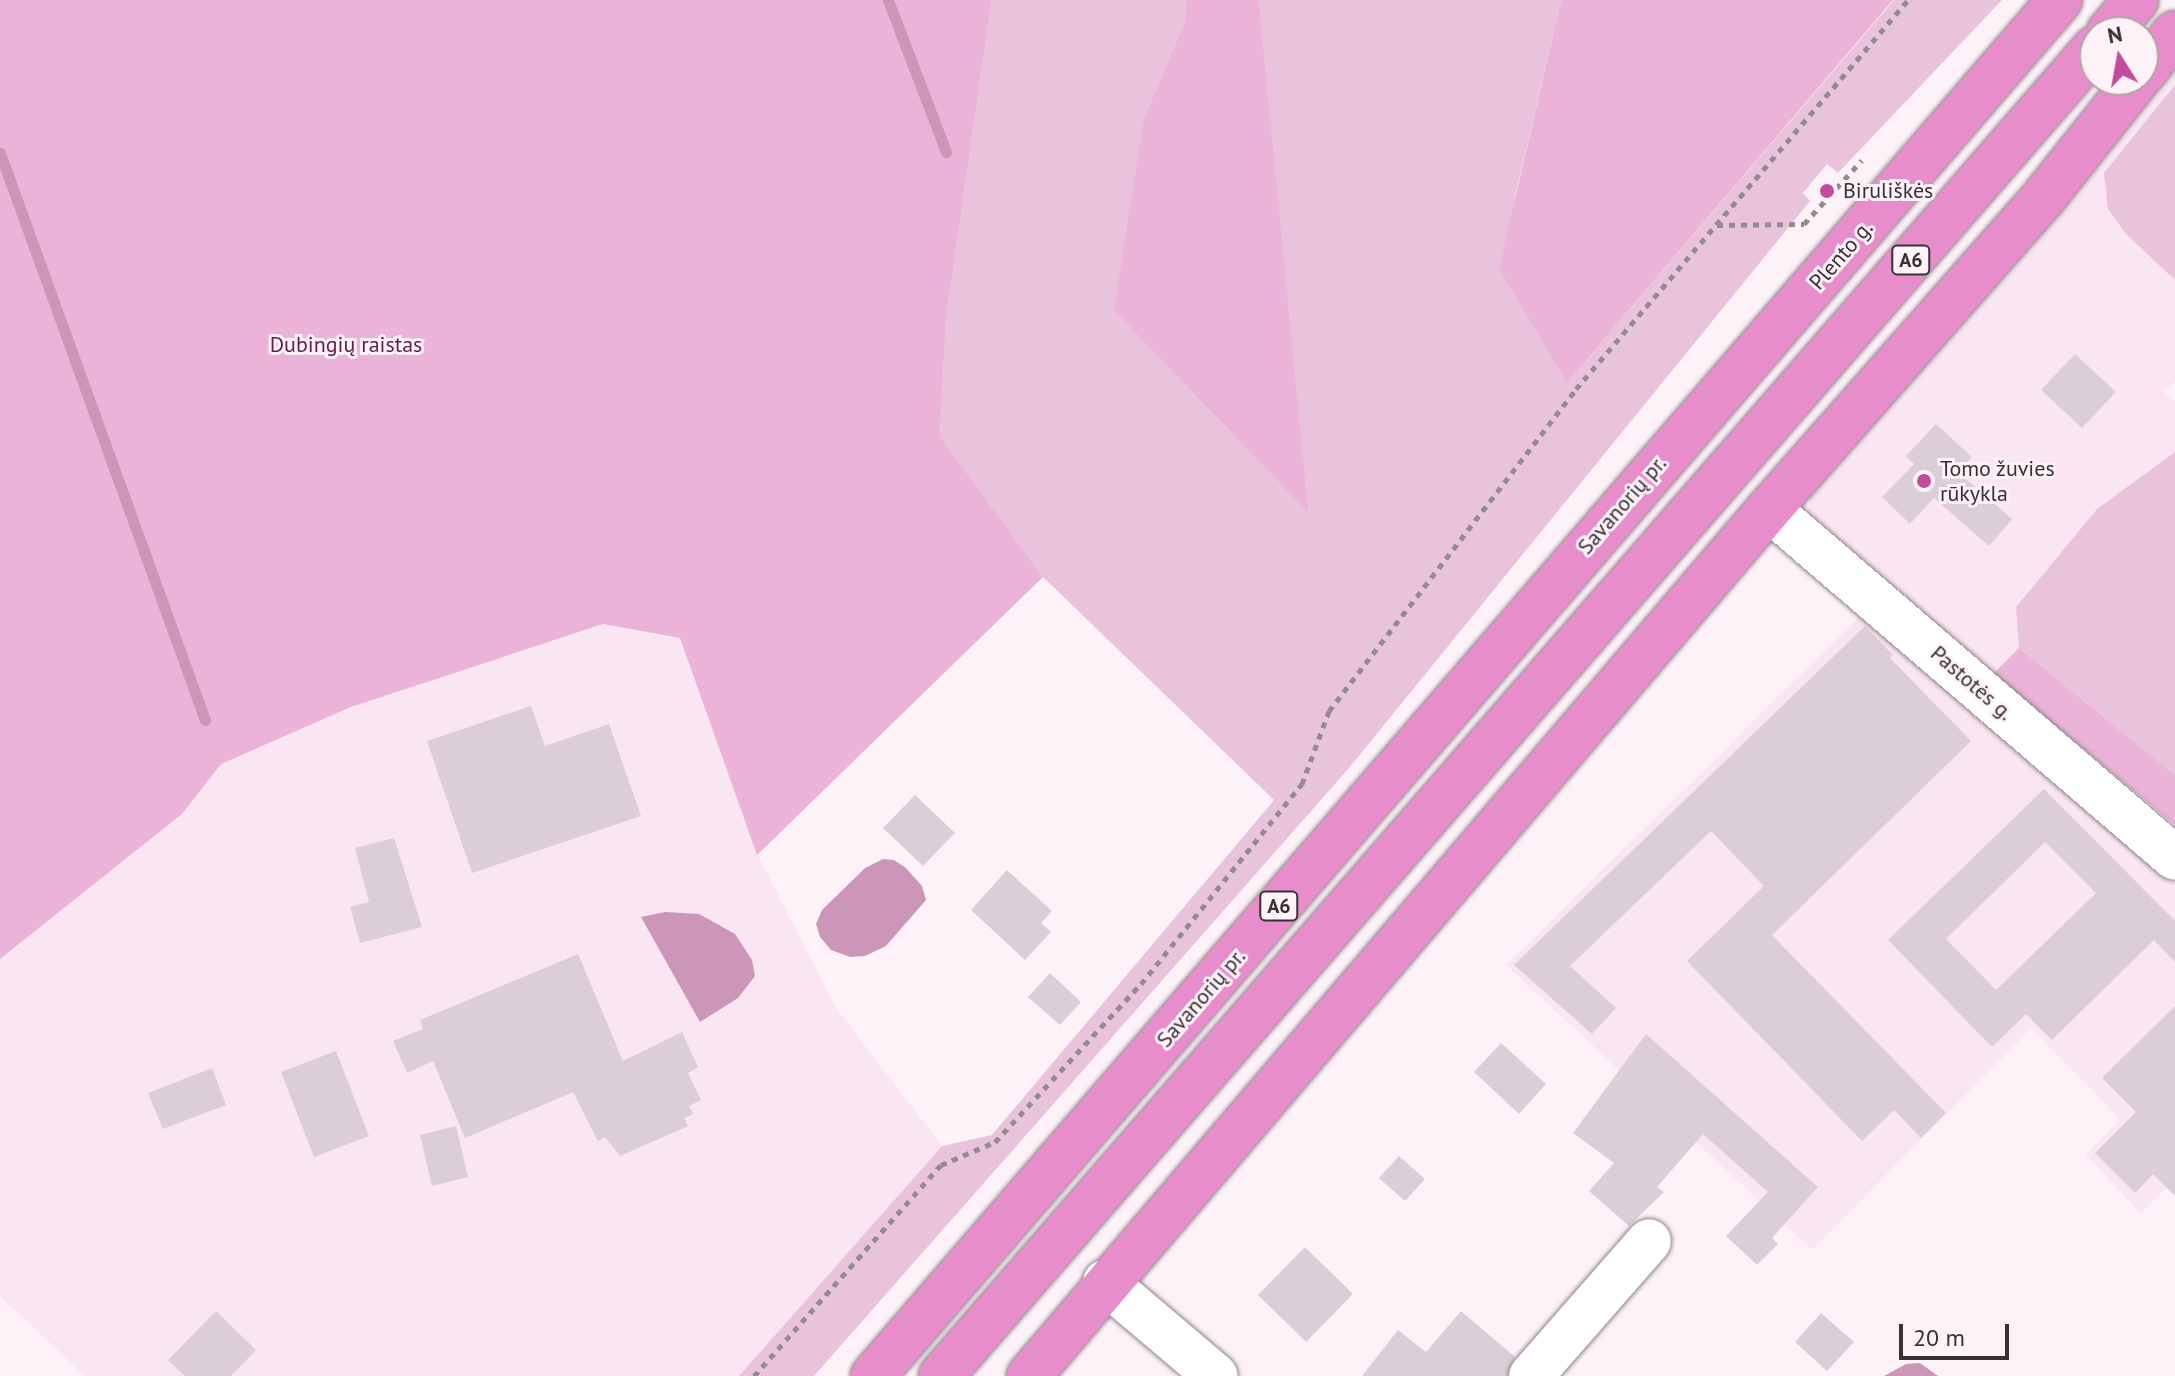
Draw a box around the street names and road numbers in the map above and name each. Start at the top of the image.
street label: Plento g. [1804,215,1878,295]
road number: A6 [1891,244,1931,276]
street label: Savanorių pr. [1572,450,1672,560]
street label: Pastotės g. [1925,640,2019,726]
road number: A6 [1259,890,1299,922]
street label: Savanorių pr. [1151,943,1251,1053]

